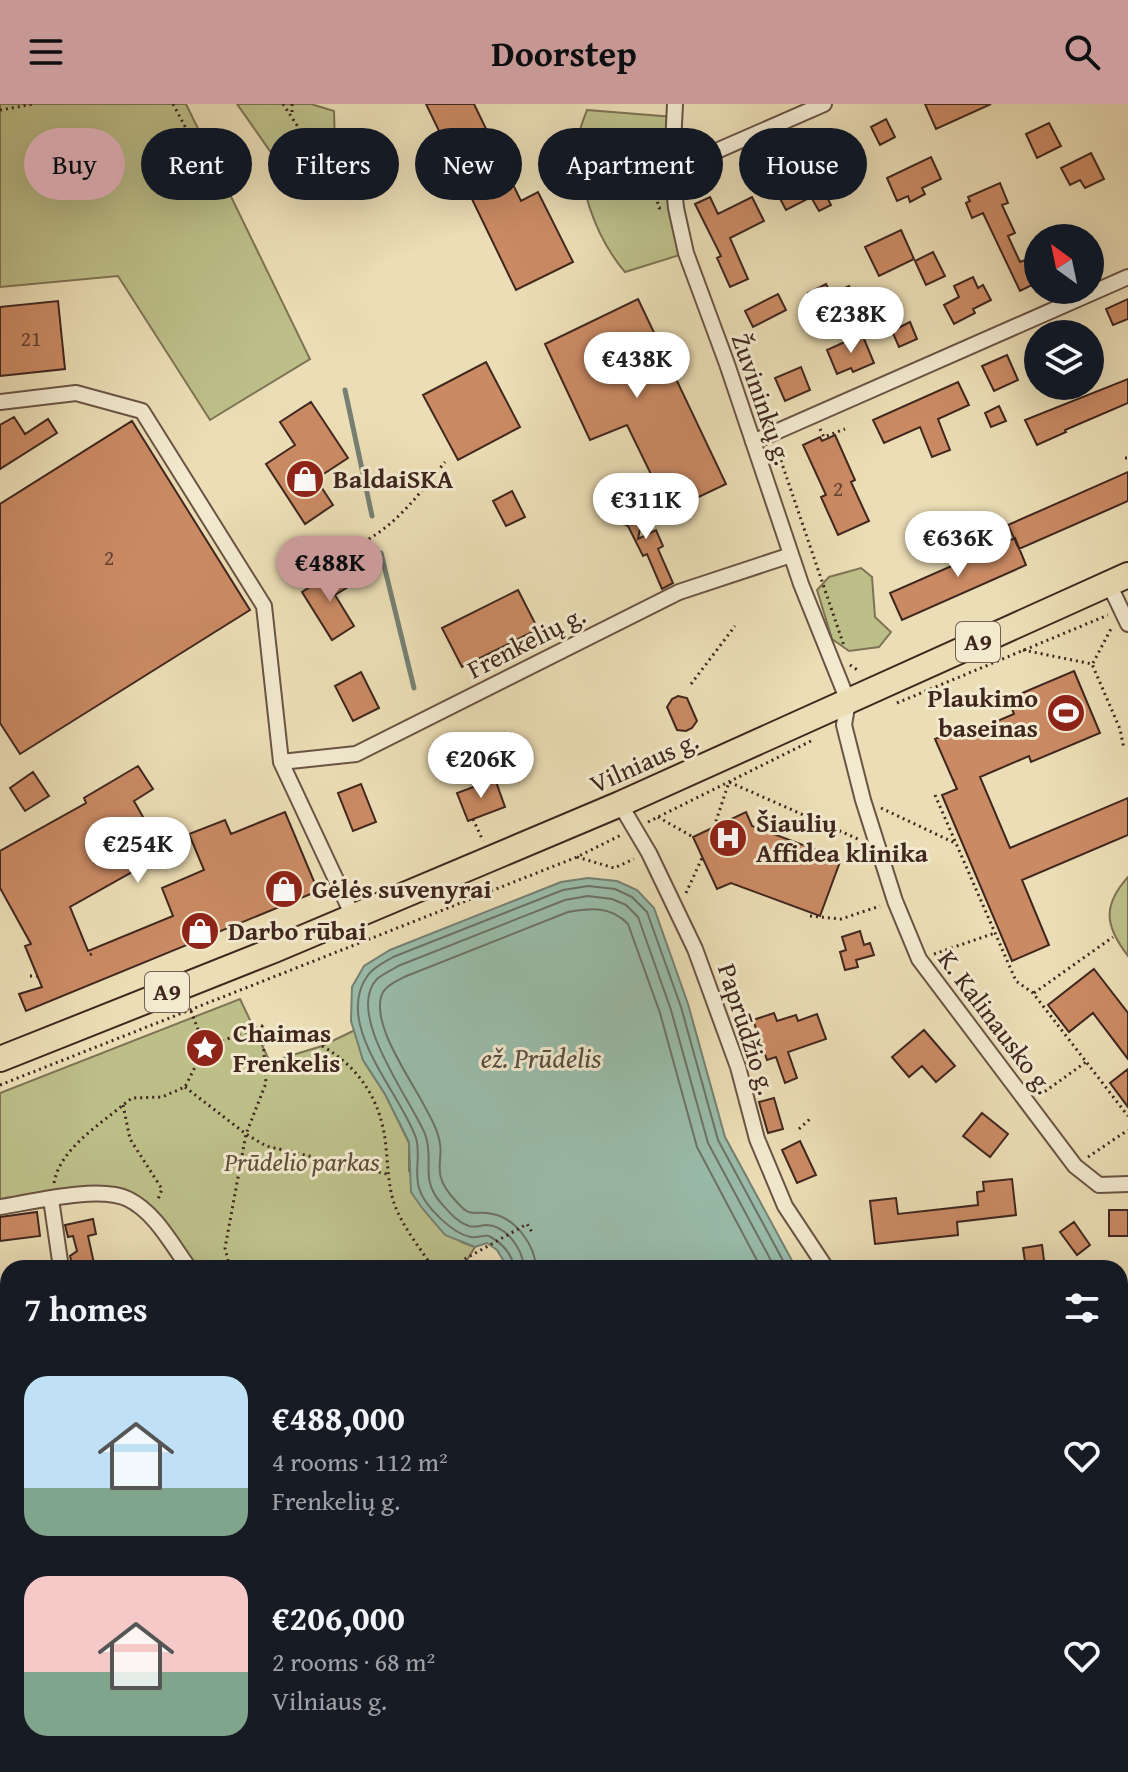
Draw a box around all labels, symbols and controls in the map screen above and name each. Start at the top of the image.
text: Doorstep [491,26,637,79]
icon: menu [24,30,68,74]
icon: search [1060,30,1104,74]
chip: Buy [24,128,125,200]
chip: Rent [141,128,252,200]
chip: Filters [268,128,399,200]
chip: New [415,128,522,200]
chip: Apartment [538,128,723,200]
chip: House [739,128,867,200]
north arrow [1024,224,1104,304]
map controls [1024,224,1104,400]
pin: €238K [795,287,907,355]
text: €238K [816,293,886,332]
button: layers [1024,320,1104,400]
house number: 21 [20,322,42,354]
street label: Žuvininkų g. [722,328,803,470]
pin: €438K [581,332,693,400]
text: €438K [602,338,672,377]
shop icon: BaldaiSKA [284,458,326,500]
place label: BaldaiSKA [333,459,454,498]
house number: 2 [833,472,843,504]
pin: €311K [590,473,702,541]
text: €311K [611,479,681,518]
pin: €636K [902,511,1014,579]
text: €636K [923,517,993,556]
pin: €488K [274,536,386,604]
house number: 2 [104,541,114,573]
text: €488K [295,542,365,581]
street label: Frenkelių g. [460,595,592,688]
road number: A9 [956,622,1000,662]
place label: Plaukimo baseinas [928,678,1038,747]
sports icon: Plaukimo baseinas [1045,692,1087,734]
street label: Vilniaus g. [583,720,704,803]
pin: €206K [425,732,537,800]
text: €206K [446,738,516,777]
place label: Šiaulių Affidea klinika [756,803,929,872]
pin: €254K [82,817,194,885]
hospital icon: Šiaulių Affidea klinika [707,817,749,859]
text: €254K [103,823,173,862]
shop icon: Gėlės suvenyrai [263,868,305,910]
place label: Gėlės suvenyrai [312,869,492,908]
shop icon: Darbo rūbai [179,910,221,952]
place label: Darbo rūbai [228,911,366,950]
street label: K. Kalinausko g. [929,941,1064,1102]
street label: Paprūdžio g. [708,958,787,1099]
road number: A9 [145,972,189,1012]
place label: Chaimas Frenkelis [233,1013,340,1082]
place icon: Chaimas Frenkelis [184,1027,226,1069]
water label: ež. Prūdelis [481,1037,601,1078]
park label: Prūdelio parkas [223,1142,380,1181]
text: 7 homes [24,1284,148,1333]
icon: filters [1060,1286,1104,1330]
text: €488,000 [272,1393,405,1442]
icon: home [88,1408,184,1504]
icon: heart [1060,1434,1104,1478]
text: 4 rooms · 112 m² [272,1442,448,1481]
text: Frenkelių g. [272,1481,400,1520]
text: €206,000 [272,1593,405,1642]
icon: home [88,1608,184,1704]
icon: heart [1060,1634,1104,1678]
text: 2 rooms · 68 m² [272,1642,435,1681]
text: Vilniaus g. [272,1681,387,1720]

